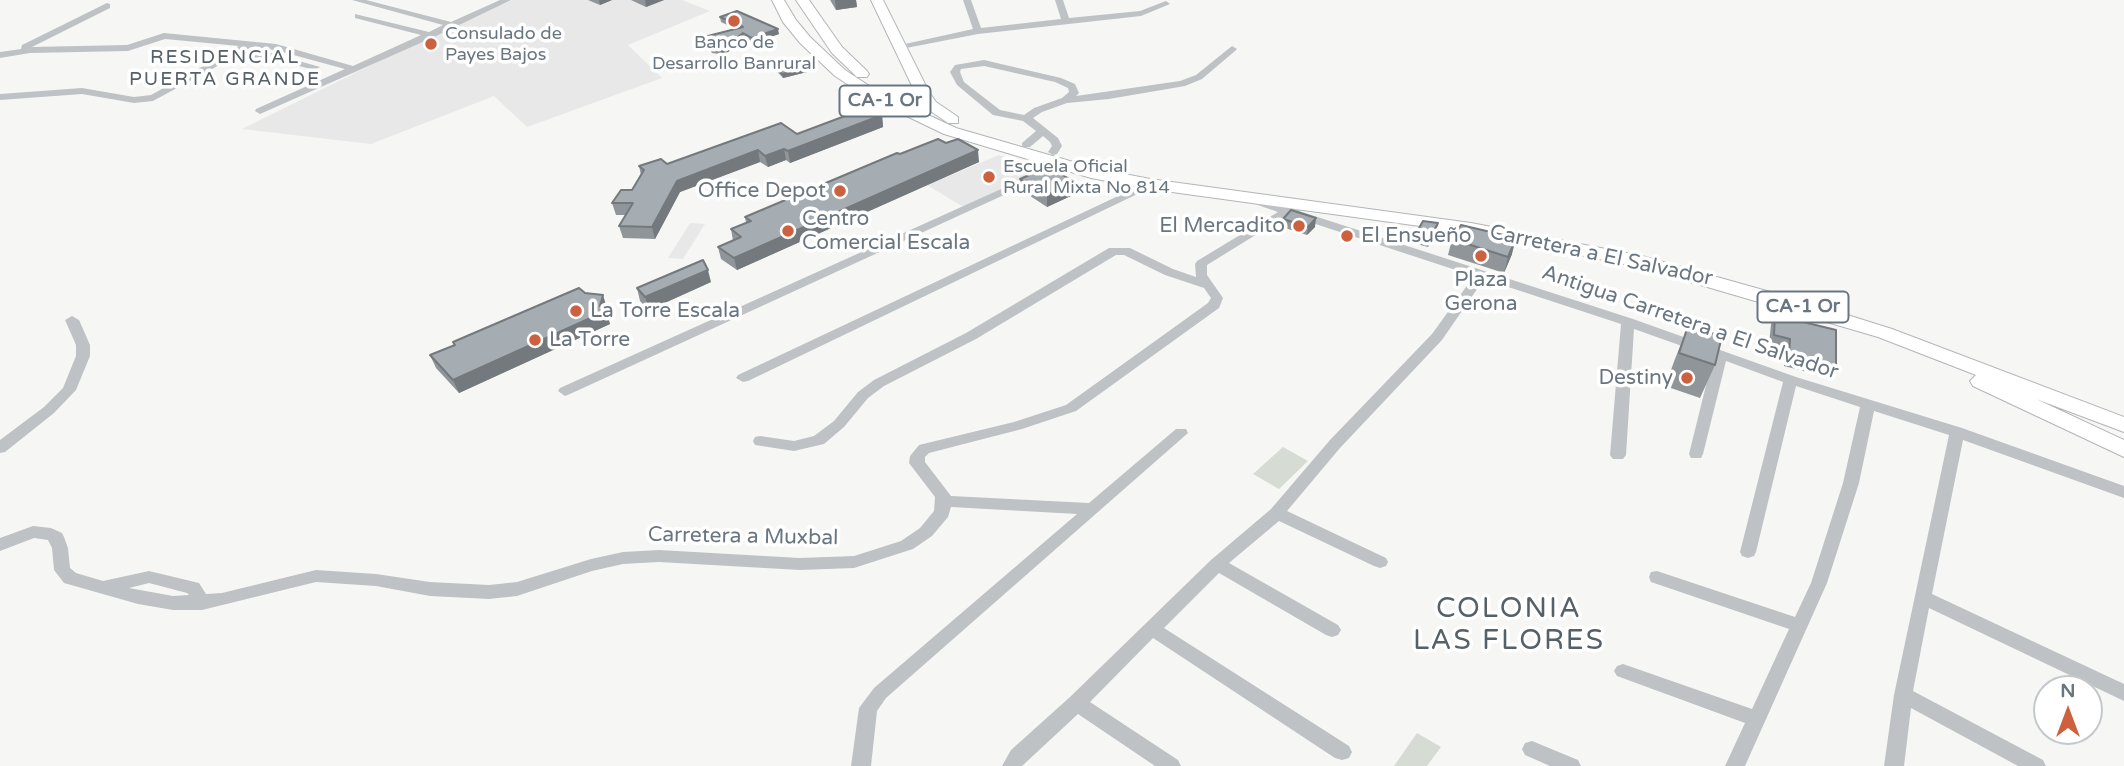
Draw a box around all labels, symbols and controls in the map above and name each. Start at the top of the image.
marker: Banco de Desarrollo Banrural [726,13,742,29]
place label: Consulado de Payes Bajos [445,23,562,66]
place label: Banco de Desarrollo Banrural [652,32,816,74]
marker: Consulado de Payes Bajos [423,36,439,52]
district label: RESIDENCIAL PUERTA GRANDE [131,47,319,91]
road number: CA-1 Or [840,86,931,116]
place label: Escuela Oficial Rural Mixta No 814 [1003,156,1170,198]
marker: Escuela Oficial Rural Mixta No 814 [981,169,997,185]
place label: Office Depot [698,178,826,204]
marker: Office Depot [832,183,848,199]
place label: Centro Comercial Escala [802,206,970,256]
place label: El Mercadito [1159,213,1285,239]
marker: El Mercadito [1291,218,1307,234]
street label: Carretera a El Salvador [1487,220,1715,292]
marker: Centro Comercial Escala [780,223,796,239]
place label: El Ensueño [1361,223,1471,249]
marker: El Ensueño [1339,228,1355,244]
marker: Plaza Gerona [1473,248,1489,264]
street label: Antigua Carretera a El Salvador [1538,260,1842,386]
place label: Plaza Gerona [1445,267,1517,317]
road number: CA-1 Or [1758,292,1848,322]
place label: La Torre Escala [590,298,740,324]
marker: La Torre Escala [568,303,584,319]
place label: La Torre [549,327,630,353]
marker: La Torre [527,332,543,348]
place label: Destiny [1599,365,1673,391]
marker: Destiny [1679,370,1695,386]
street label: Carretera a Muxbal [648,523,838,551]
district label: COLONIA LAS FLORES [1414,593,1604,659]
north arrow [2033,675,2103,745]
text: N [2060,680,2076,702]

